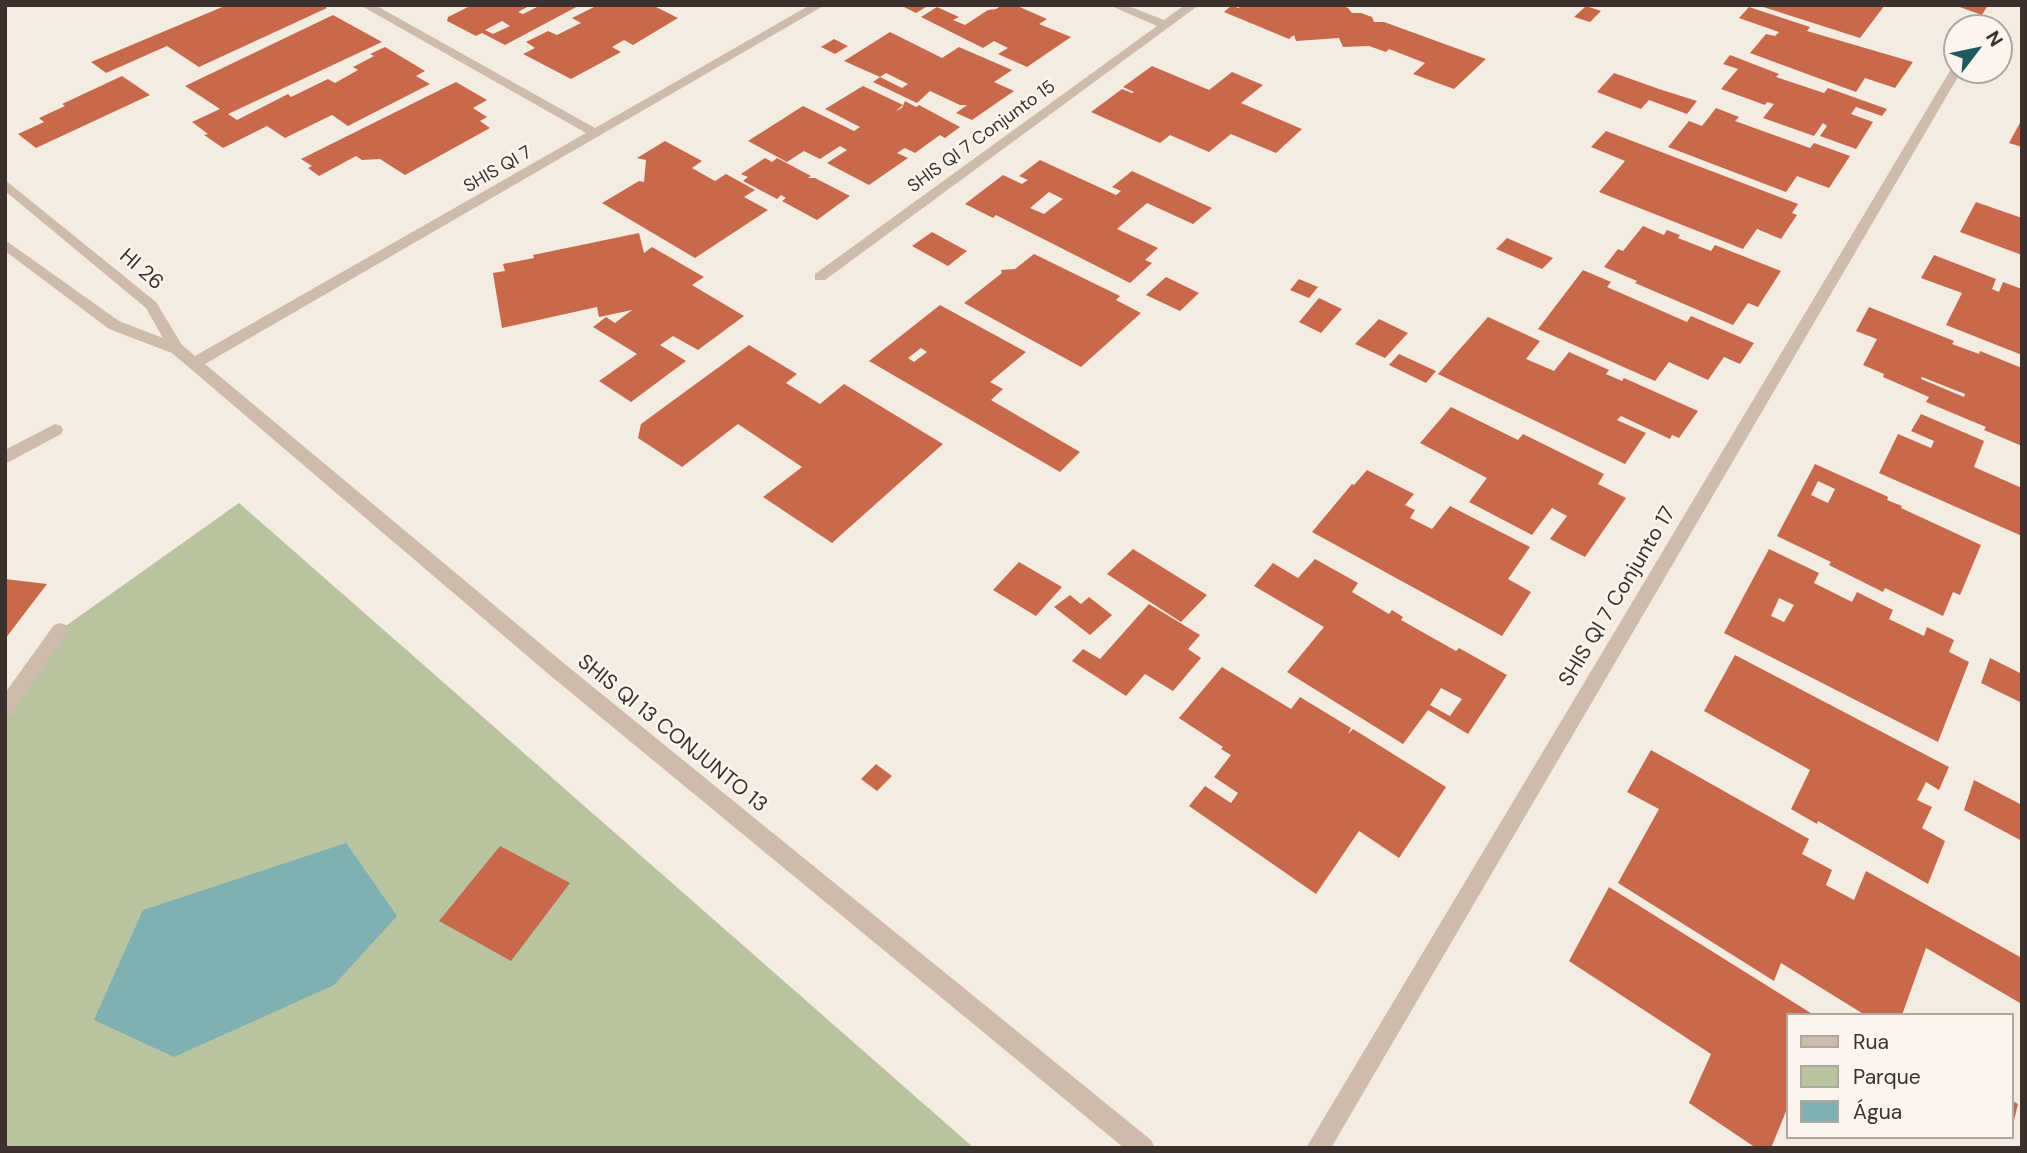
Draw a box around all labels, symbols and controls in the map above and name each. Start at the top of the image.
north arrow [1943,14,2013,84]
text: N [1980,26,2009,51]
street label: SHIS QI 7 Conjunto 15 [904,76,1060,198]
street label: SHIS QI 7 [460,142,536,198]
street label: HI 26 [114,244,168,296]
street label: SHIS QI 7 Conjunto 17 [1554,503,1682,691]
street label: SHIS QI 13 CONJUNTO 13 [572,650,772,818]
legend [1786,1013,2013,1139]
text: Rua [1853,1028,1889,1056]
text: Parque [1853,1063,1921,1091]
text: Água [1853,1098,1902,1126]

